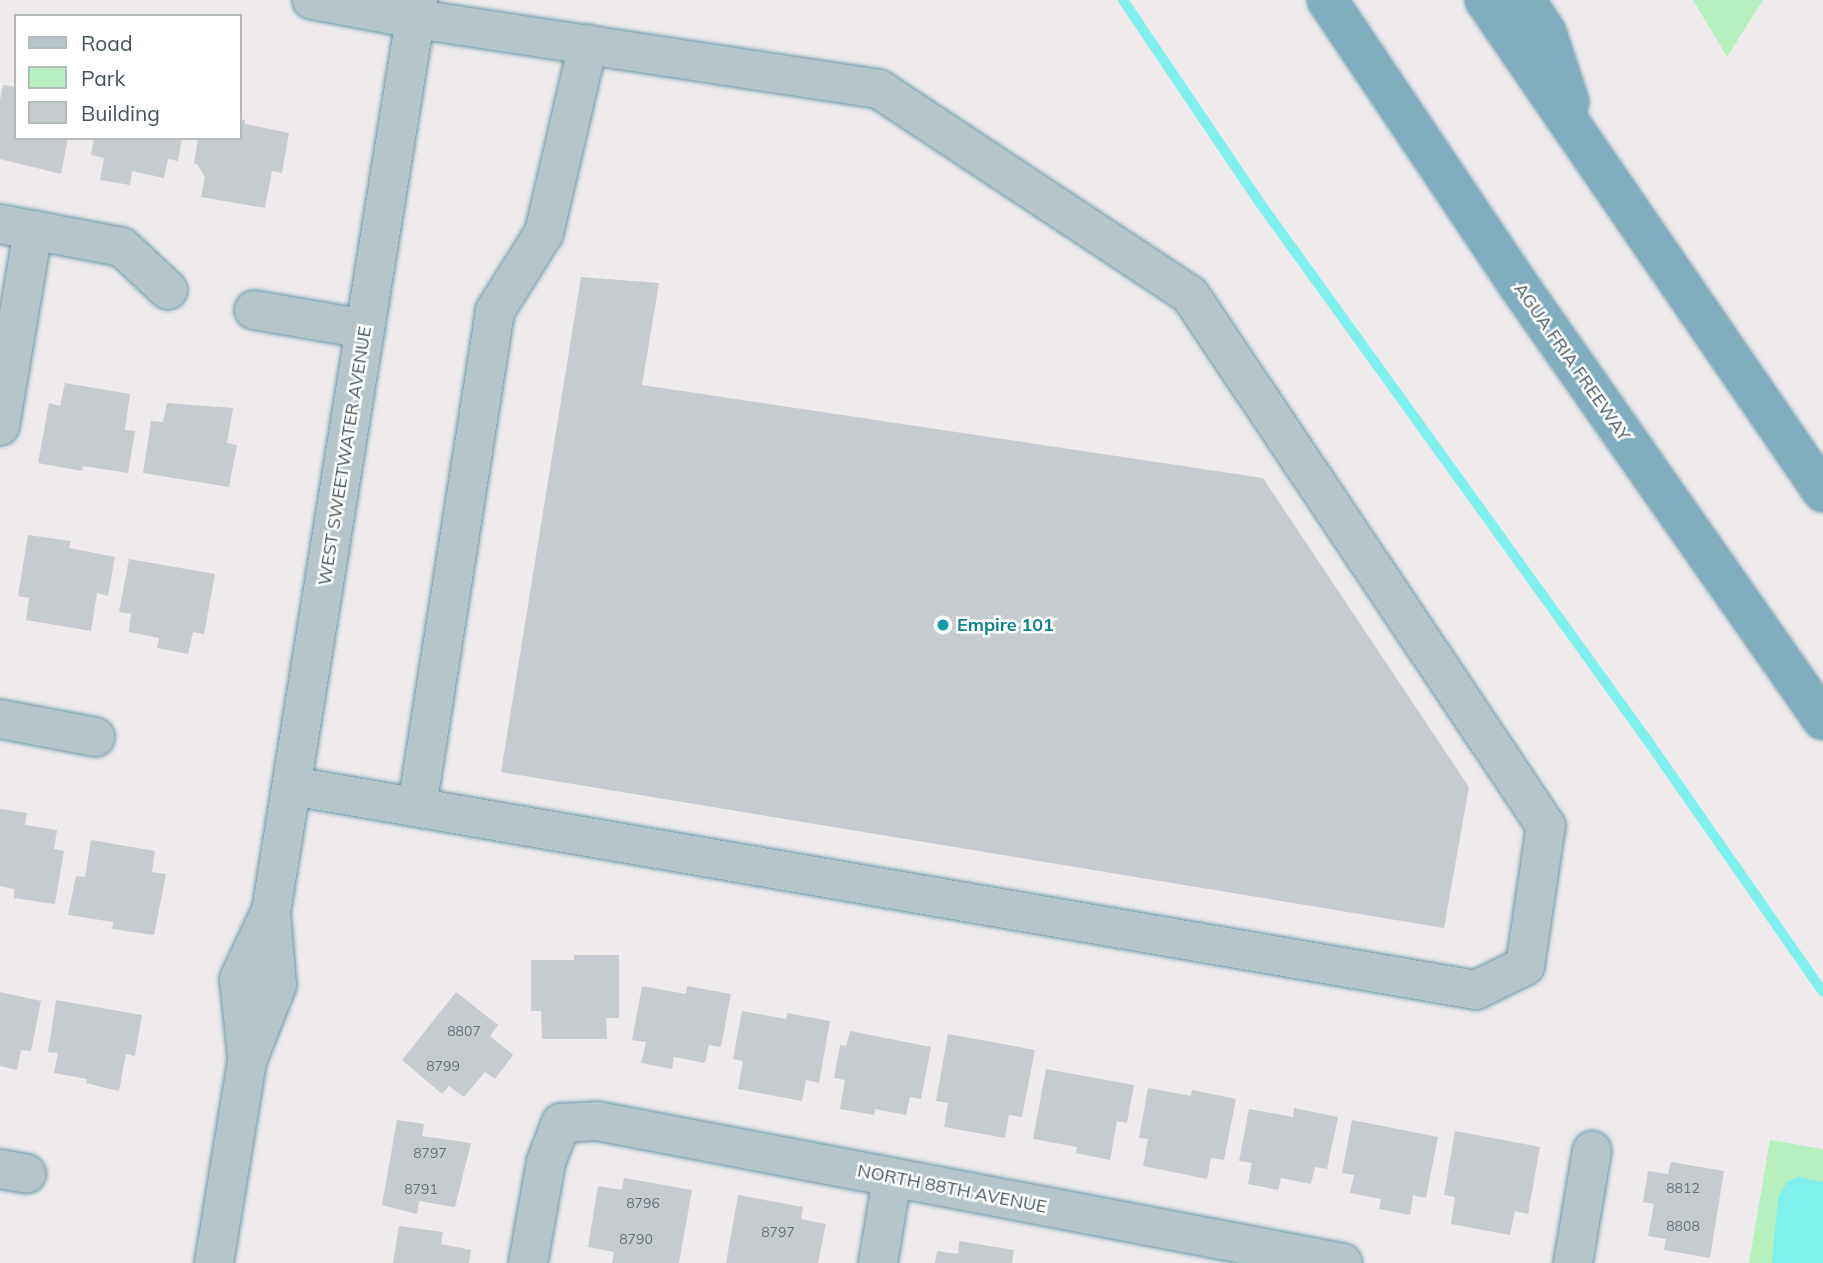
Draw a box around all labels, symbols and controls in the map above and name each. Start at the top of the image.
legend [14,14,242,140]
text: Road [81,30,132,56]
text: Park [81,65,125,91]
text: Building [81,100,160,126]
street label: AGUA FRIA FREEWAY [1509,279,1635,445]
street label: WEST SWEETWATER AVENUE [314,325,376,587]
place label: Empire 101 [957,614,1054,636]
marker: Empire 101 [935,617,951,633]
house number: 8807 [447,1023,481,1039]
house number: 8799 [426,1058,460,1074]
house number: 8797 [413,1145,447,1161]
street label: NORTH 88TH AVENUE [856,1160,1048,1218]
house number: 8812 [1666,1180,1700,1196]
house number: 8791 [404,1181,438,1197]
house number: 8796 [626,1195,660,1211]
house number: 8808 [1666,1218,1700,1234]
house number: 8797 [761,1224,795,1240]
house number: 8790 [619,1231,653,1247]

